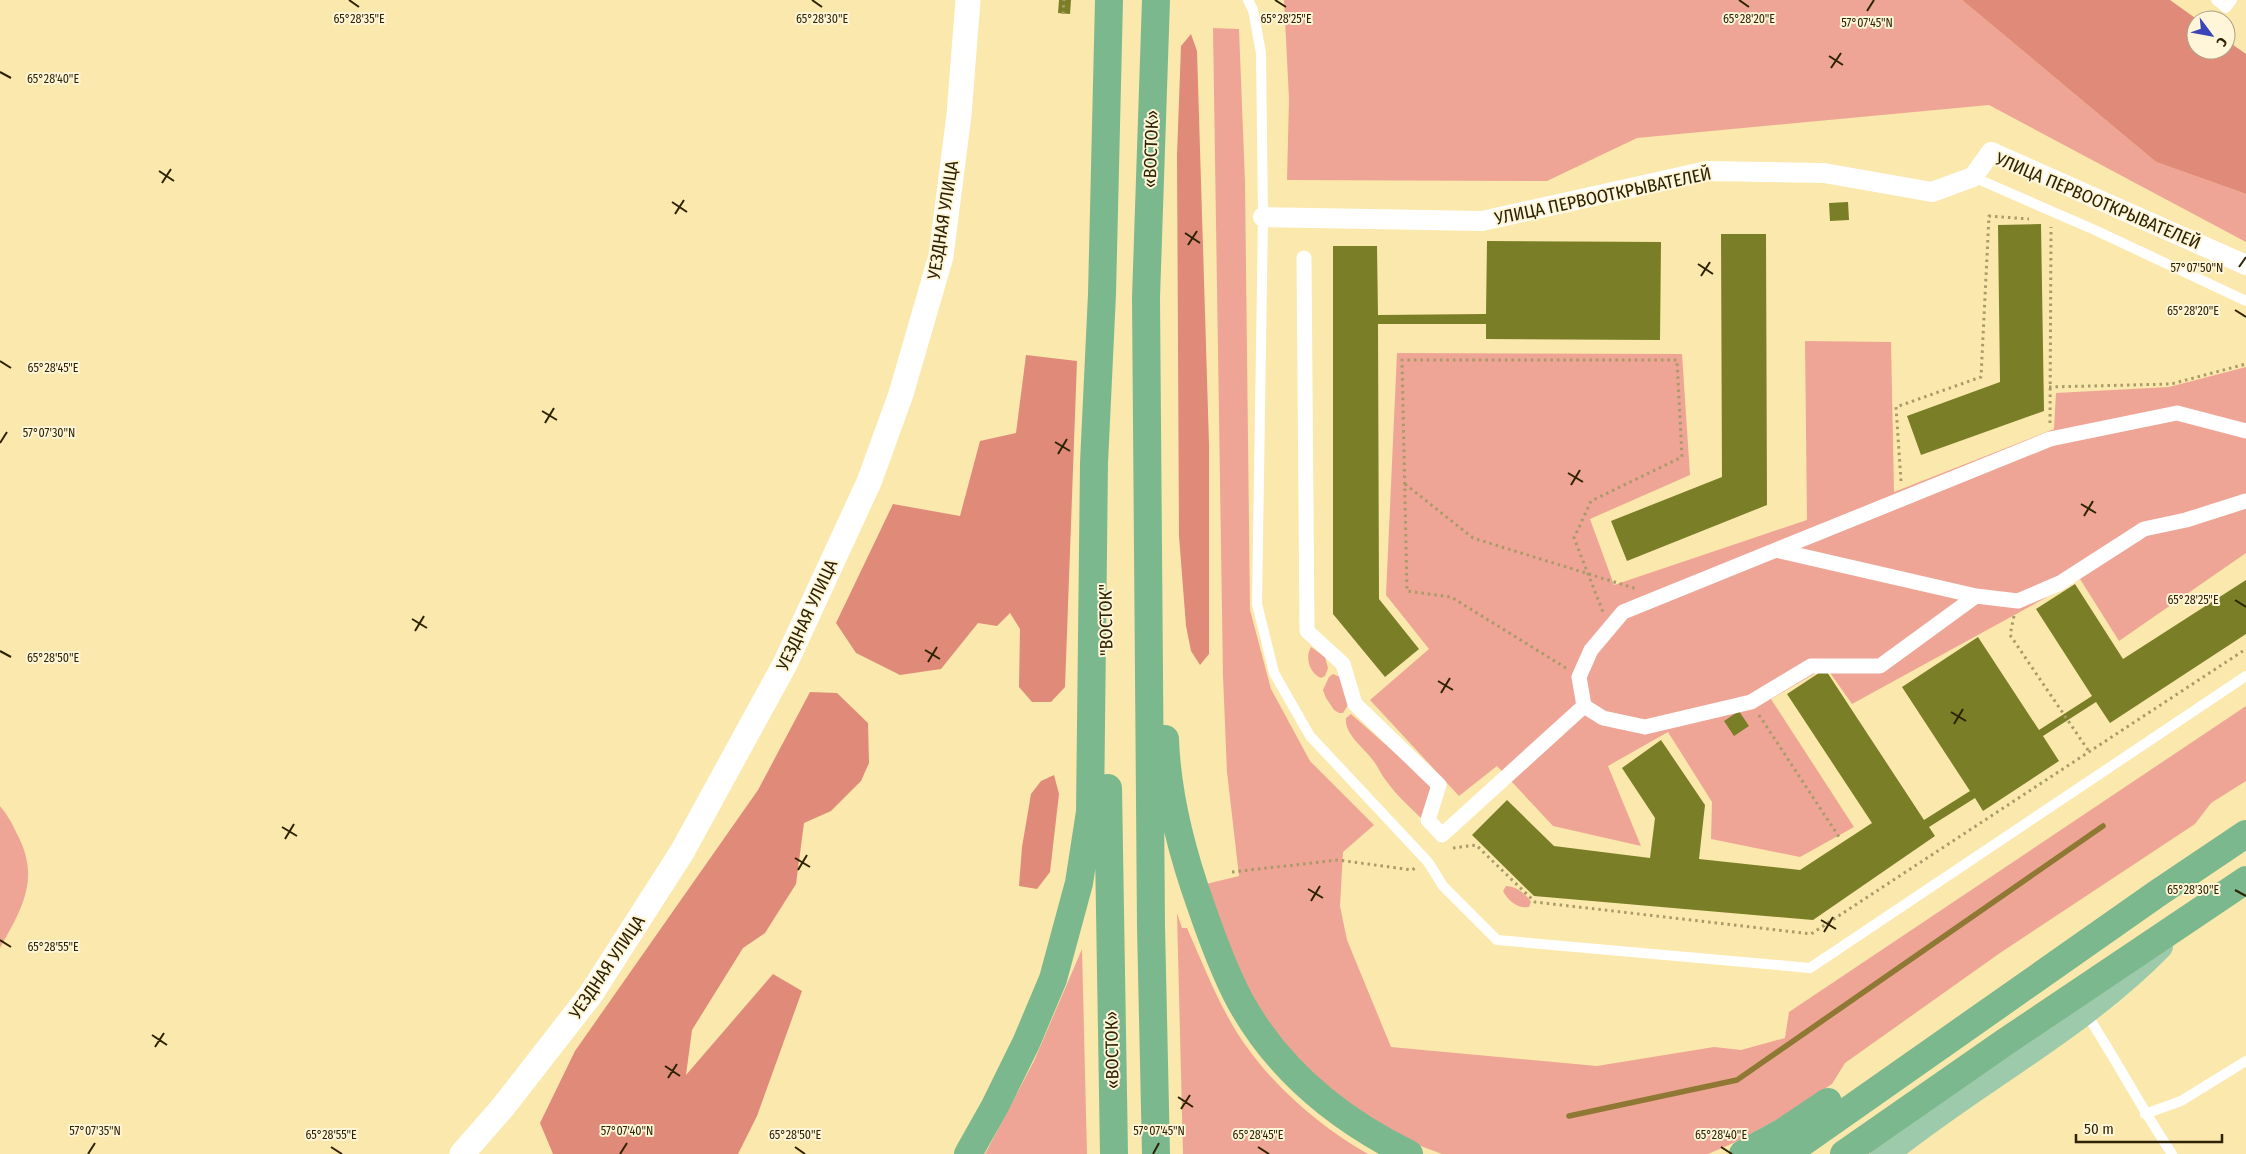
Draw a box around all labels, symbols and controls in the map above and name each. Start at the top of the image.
north arrow [2186,10,2236,60]
text: 65°28'35"E [333,12,385,26]
text: 65°28'30"E [796,12,848,26]
text: 65°28'25"E [1260,12,1312,26]
text: 65°28'20"E [1723,12,1775,26]
text: 57°07'45"N [1841,16,1893,30]
text: С [2212,34,2231,50]
text: 65°28'40"E [27,72,79,86]
street label: «ВОСТОК» [1139,110,1163,188]
street label: УЛИЦА ПЕРВООТКРЫВАТЕЛЕЙ [1991,147,2204,254]
street label: УЕЗДНАЯ УЛИЦА [923,158,963,282]
street label: УЛИЦА ПЕРВООТКРЫВАТЕЛЕЙ [1492,162,1713,230]
text: 57°07'50"N [2171,261,2223,275]
text: 65°28'20"E [2167,304,2219,318]
text: 65°28'45"E [28,361,79,375]
text: 57°07'30"N [23,426,75,440]
street label: УЕЗДНАЯ УЛИЦА [771,555,843,675]
street label: "ВОСТОК" [1094,584,1118,656]
text: 65°28'25"E [2167,593,2219,607]
text: 65°28'50"E [27,651,79,665]
text: 65°28'30"E [2167,883,2219,897]
street label: УЕЗДНАЯ УЛИЦА [564,911,650,1024]
text: 65°28'55"E [27,940,79,954]
street label: «ВОСТОК» [1100,1011,1124,1089]
scale bar [2076,1112,2222,1144]
text: 50 m [2084,1120,2114,1138]
text: 57°07'35"N [69,1124,121,1138]
text: 57°07'40"N [601,1124,653,1138]
text: 57°07'45"N [1133,1124,1185,1138]
text: 65°28'55"E [305,1128,357,1142]
text: 65°28'50"E [769,1128,821,1142]
text: 65°28'45"E [1233,1128,1284,1142]
text: 65°28'40"E [1695,1128,1747,1142]

